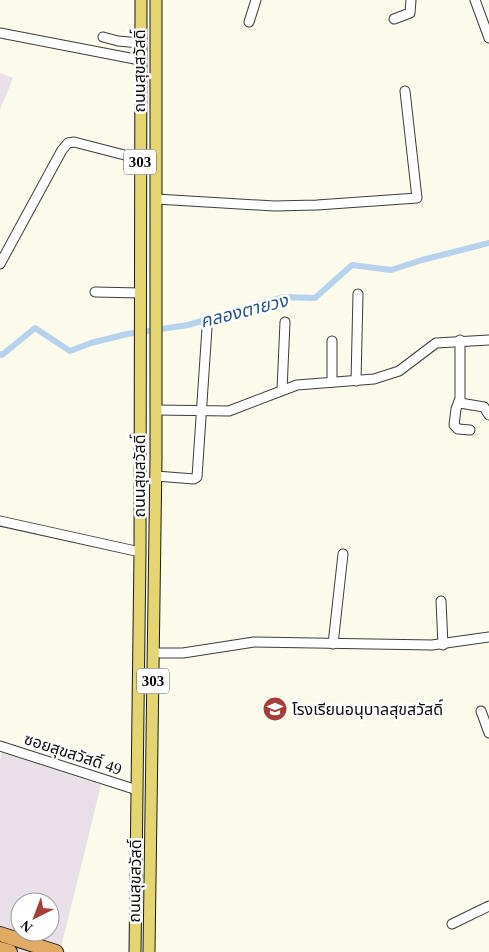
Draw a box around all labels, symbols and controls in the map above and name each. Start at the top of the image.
street label: ถนนสุขสวัสดิ์ [129,29,149,113]
road number: 303 [124,150,156,174]
water label: คลองตายวง [198,290,291,332]
street label: ถนนสุขสวัสดิ์ [129,434,149,518]
road number: 303 [137,668,169,694]
school or university icon: โรงเรียนอนุบาลสุขสวัสดิ์ [262,696,288,722]
place label: โรงเรียนอนุบาลสุขสวัสดิ์ [292,699,443,719]
street label: ซอยสุขสวัสดิ์ 49 [22,729,124,779]
street label: ถนนสุขสวัสดิ์ [125,839,145,923]
north arrow [10,892,60,942]
text: N [18,917,35,935]

